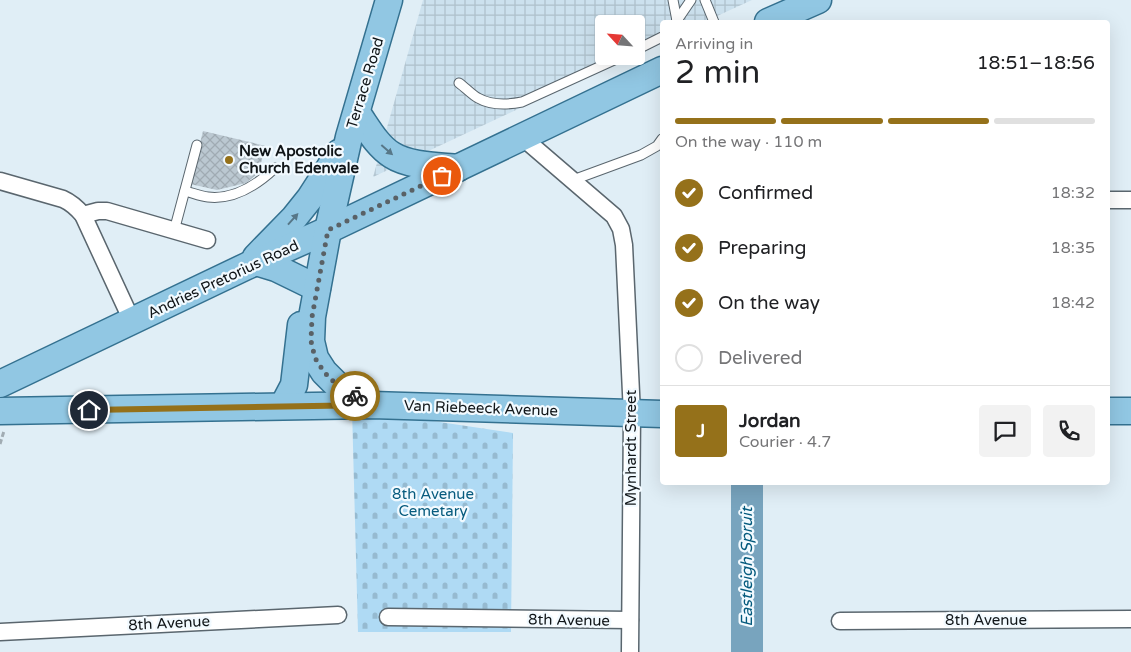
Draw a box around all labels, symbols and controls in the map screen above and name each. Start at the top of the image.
north arrow [595,15,645,65]
map controls [595,15,645,65]
text: Arriving in [675,34,753,54]
street label: Terrace Road [343,35,387,131]
text: 18:51–18:56 [977,52,1095,74]
text: 2 min [675,54,760,92]
text: On the way · 110 m [675,132,822,152]
place label: New Apostolic Church Edenvale [239,142,360,177]
one-way arrow [381,145,394,156]
marker: New Apostolic Church Edenvale [223,154,235,166]
pin [421,155,463,197]
icon: bag [428,162,456,190]
icon: check [675,179,703,207]
text: Confirmed [718,182,813,204]
text: 18:32 [1051,183,1095,203]
one-way arrow [287,212,298,225]
icon: check [675,234,703,262]
street label: Andries Pretorius Road [144,236,302,322]
text: Preparing [718,237,807,259]
text: 18:35 [1051,238,1095,258]
icon: check [675,289,703,317]
text: On the way [718,292,820,314]
text: 18:42 [1051,293,1095,313]
text: Delivered [718,347,803,369]
courier [330,371,380,421]
icon: bike [341,382,369,410]
pin [68,389,110,431]
street label: Mynhardt Street [622,389,640,506]
icon: home [75,396,103,424]
street label: Van Riebeeck Avenue [404,396,558,420]
button: chat [979,405,1031,457]
button: phone [1043,405,1095,457]
text: Jordan [739,410,801,432]
text: J [697,420,705,442]
text: Courier · 4.7 [739,432,831,452]
park label: 8th Avenue Cemetary [392,485,474,520]
water label: Eastleigh Spruit [737,505,757,627]
street label: 8th Avenue [528,610,610,630]
street label: 8th Avenue [945,611,1027,629]
street label: 8th Avenue [128,612,210,634]

